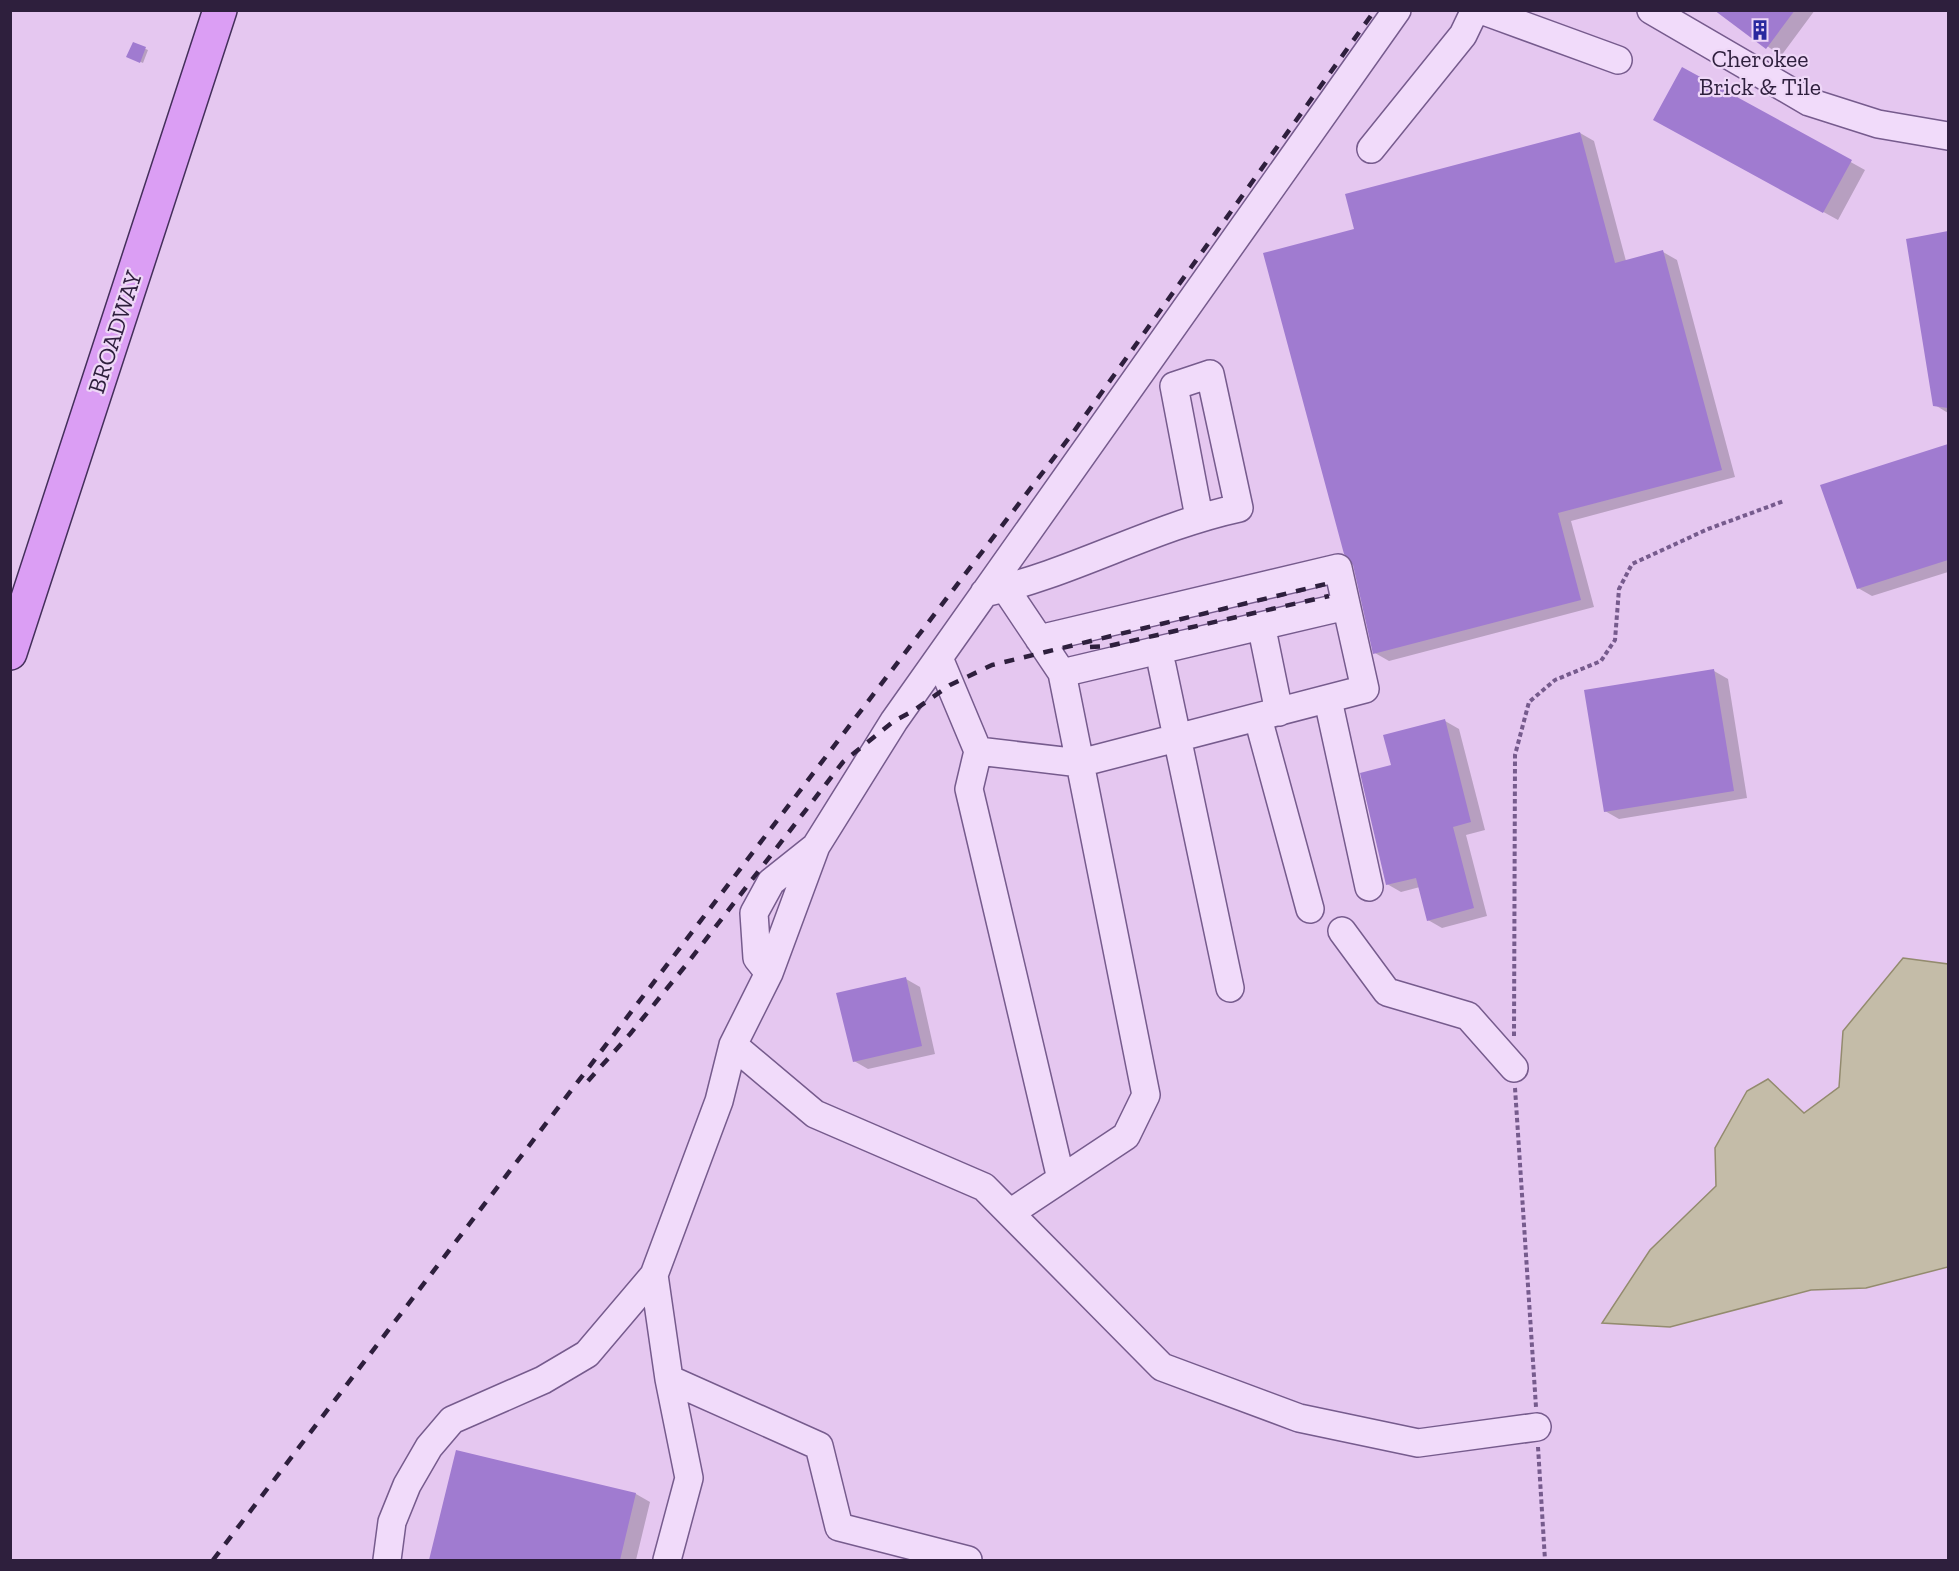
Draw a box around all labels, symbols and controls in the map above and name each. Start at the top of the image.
building icon: Cherokee Brick & Tile [1748,18,1772,42]
place label: Cherokee Brick & Tile [1699,44,1821,101]
street label: BROADWAY [81,267,148,397]

